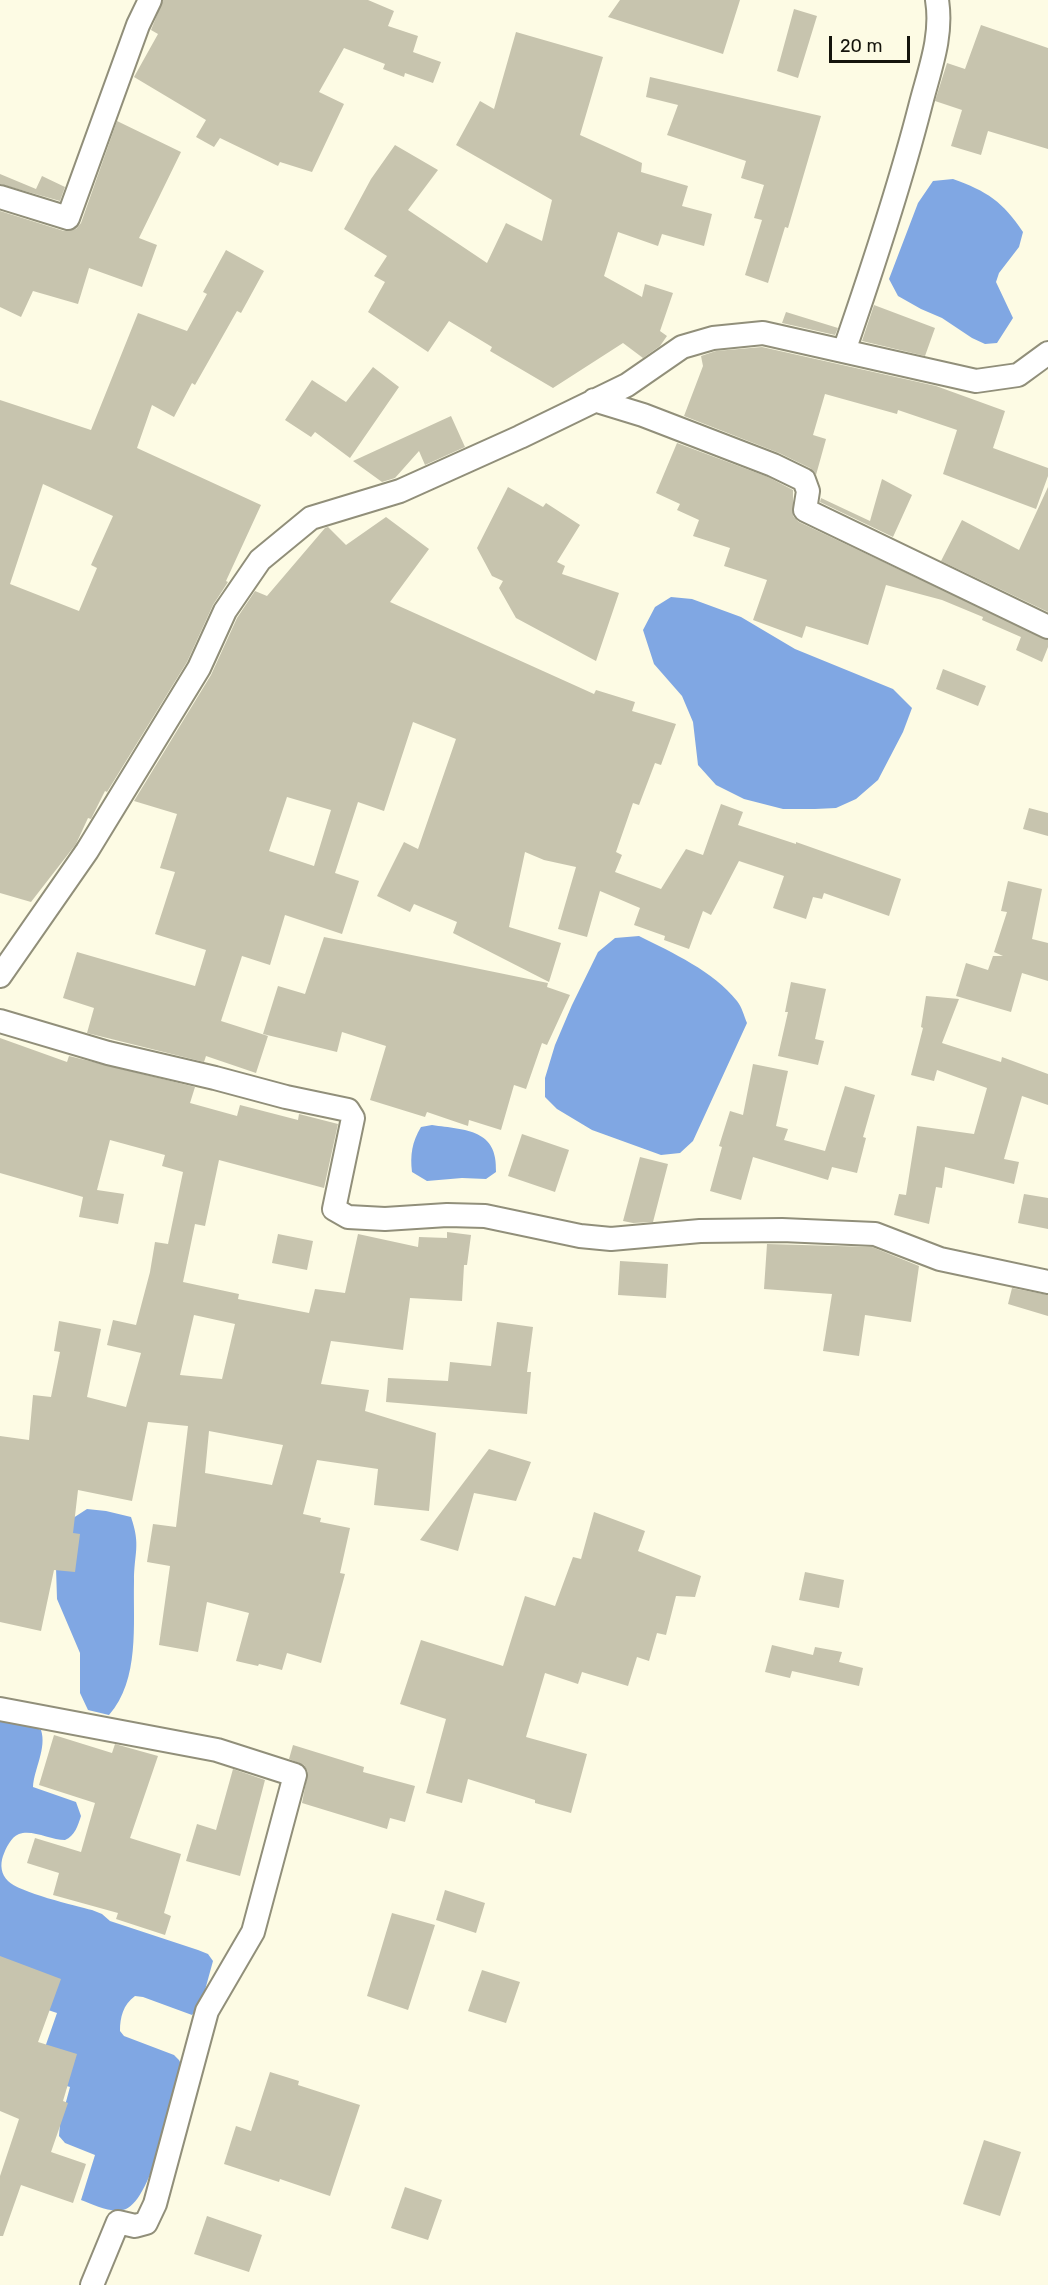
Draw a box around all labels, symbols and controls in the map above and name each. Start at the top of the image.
scale bar [832,24,913,62]
text: 20 m [840,35,882,57]

